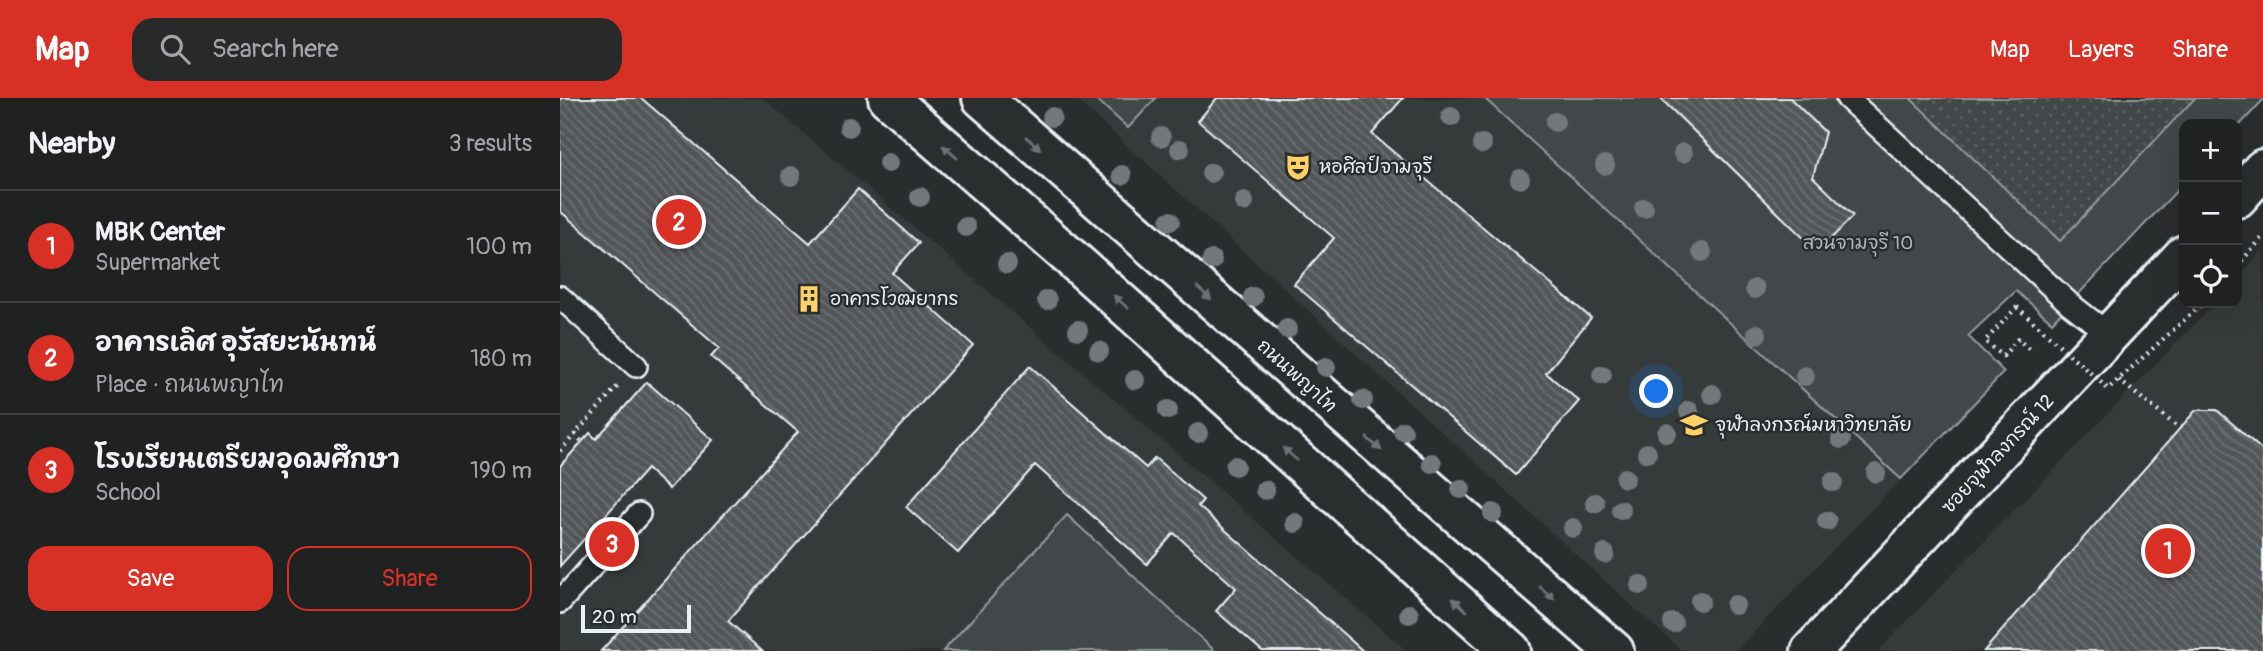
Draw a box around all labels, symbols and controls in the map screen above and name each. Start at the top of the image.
search box [132,18,622,81]
text: Map [35,29,90,70]
icon: search [156,30,194,68]
text: Search here [212,33,339,65]
text: Map [1990,35,2030,64]
text: Layers [2068,35,2134,64]
text: Share [2172,35,2228,64]
map controls [2179,119,2242,308]
button: + [2179,119,2242,182]
text: Nearby [28,125,115,162]
text: 3 results [449,129,532,158]
one-way arrow [1025,135,1042,150]
one-way arrow [941,144,959,160]
theatre icon: หอศิลป์จามจุรี [1283,152,1313,182]
place label: หอศิลป์จามจุรี [1319,155,1432,181]
button: − [2179,182,2242,245]
pin: 2 [656,196,702,248]
text: MBK Center [95,216,225,248]
park label: สวนจามจุรี 10 [1803,231,1913,257]
text: 1 [47,232,56,261]
text: 100 m [466,232,532,261]
button: locate [2179,245,2242,308]
text: Supermarket [95,248,220,277]
building icon: อาคารโวฒยากร [794,284,824,314]
one-way arrow [1195,285,1212,301]
place label: อาคารโวฒยากร [830,286,959,311]
one-way arrow [1112,294,1130,310]
text: อาคารเลิศ อุรัสยะนันทน์ [95,327,376,359]
street label: ถนนพญาไท [1252,333,1343,418]
text: 2 [45,344,57,373]
text: 180 m [470,344,532,373]
text: Place · ถนนพญาไท [95,370,284,399]
your location [1639,374,1673,408]
street label: ซอยจุฬาลงกรณ์ 12 [1936,389,2061,520]
school or university icon: จุฬาลงกรณ์มหาวิทยาลัย [1679,410,1709,440]
place label: จุฬาลงกรณ์มหาวิทยาลัย [1715,412,1912,439]
one-way arrow [1366,436,1383,451]
text: โรงเรียนเตรียมอุดมศึกษา [95,444,400,476]
one-way arrow [1282,447,1299,462]
text: 3 [45,456,57,485]
text: 190 m [470,456,532,485]
text: School [95,478,161,507]
pin: 3 [589,518,635,570]
pin: 1 [2145,525,2191,577]
button: Save [28,546,273,611]
button: Share [287,546,532,611]
one-way arrow [1538,585,1555,600]
one-way arrow [1452,598,1469,614]
scale bar [581,602,691,634]
text: 20 m [592,605,637,629]

